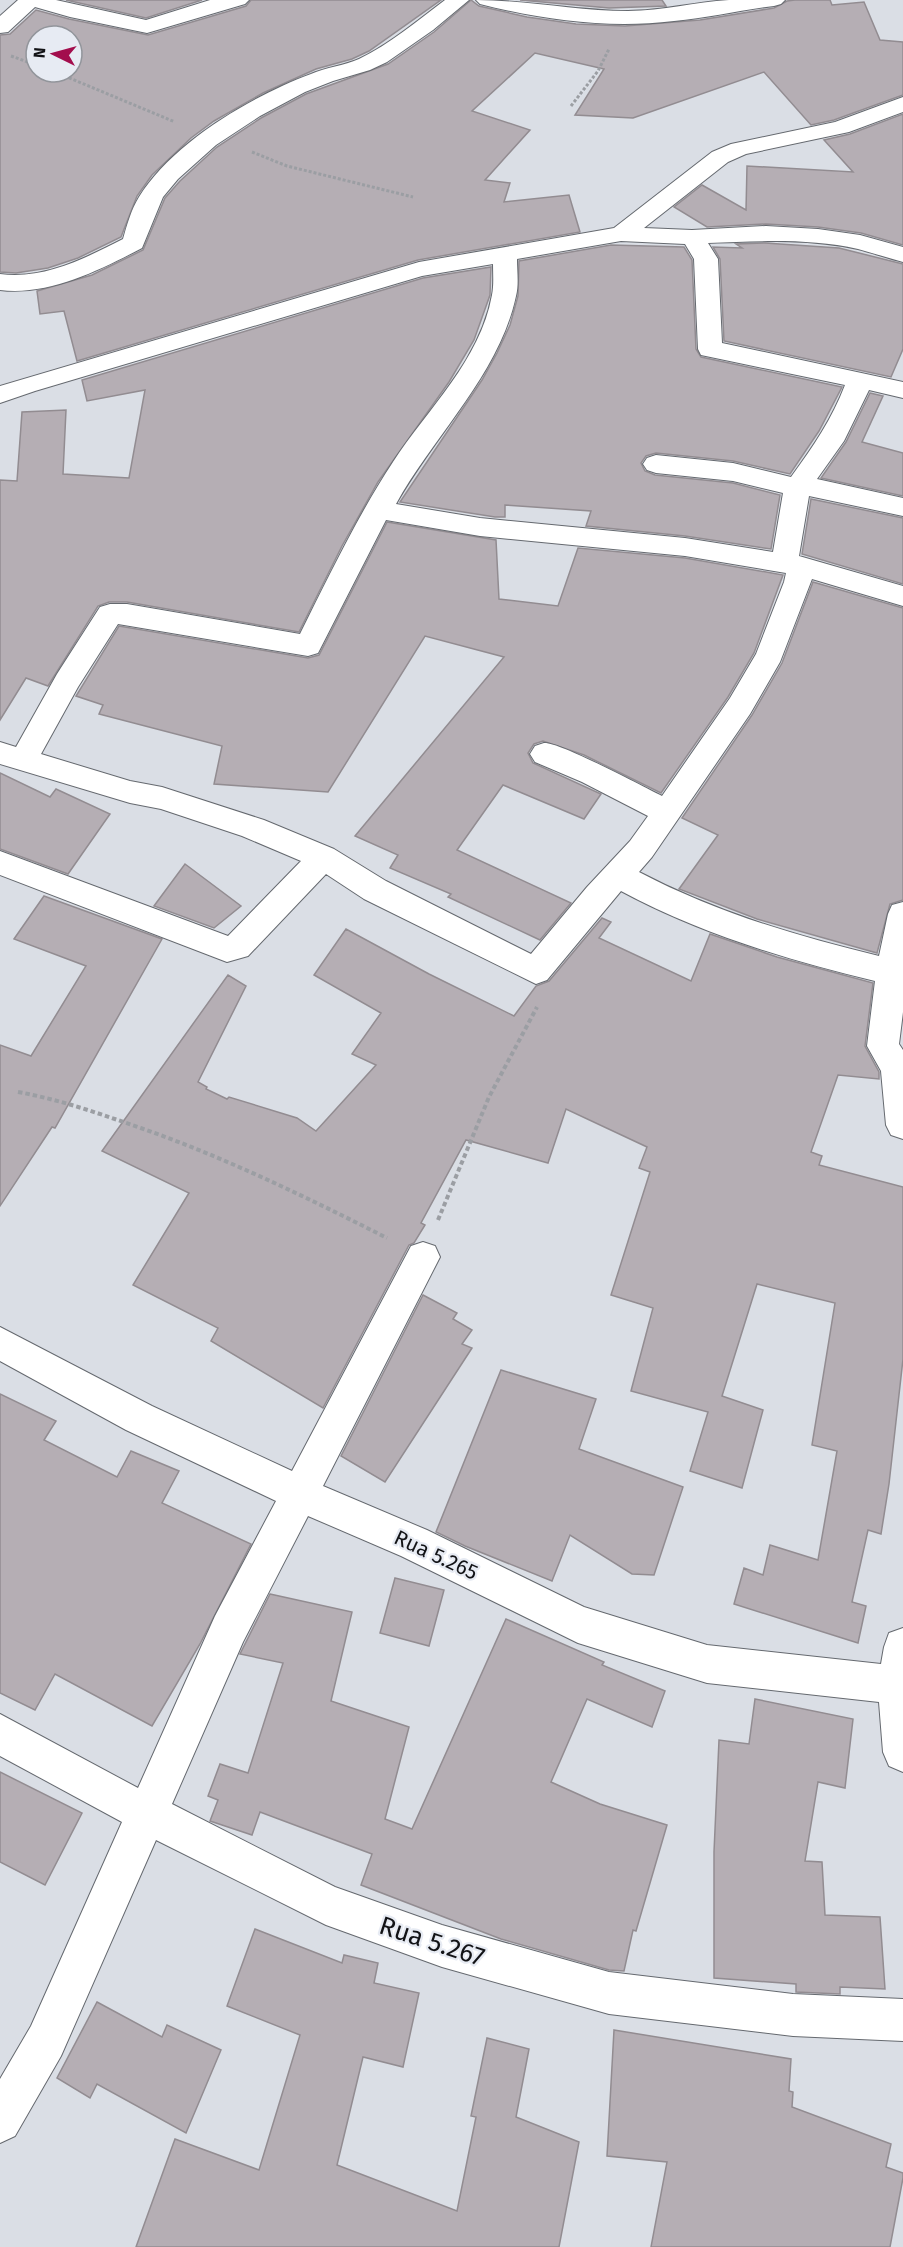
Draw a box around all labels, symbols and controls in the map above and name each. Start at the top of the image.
north arrow [24,24,84,84]
text: N [30,47,49,59]
street label: Rua 5.265 [390,1524,482,1586]
street label: Rua 5.267 [375,1910,488,1973]

